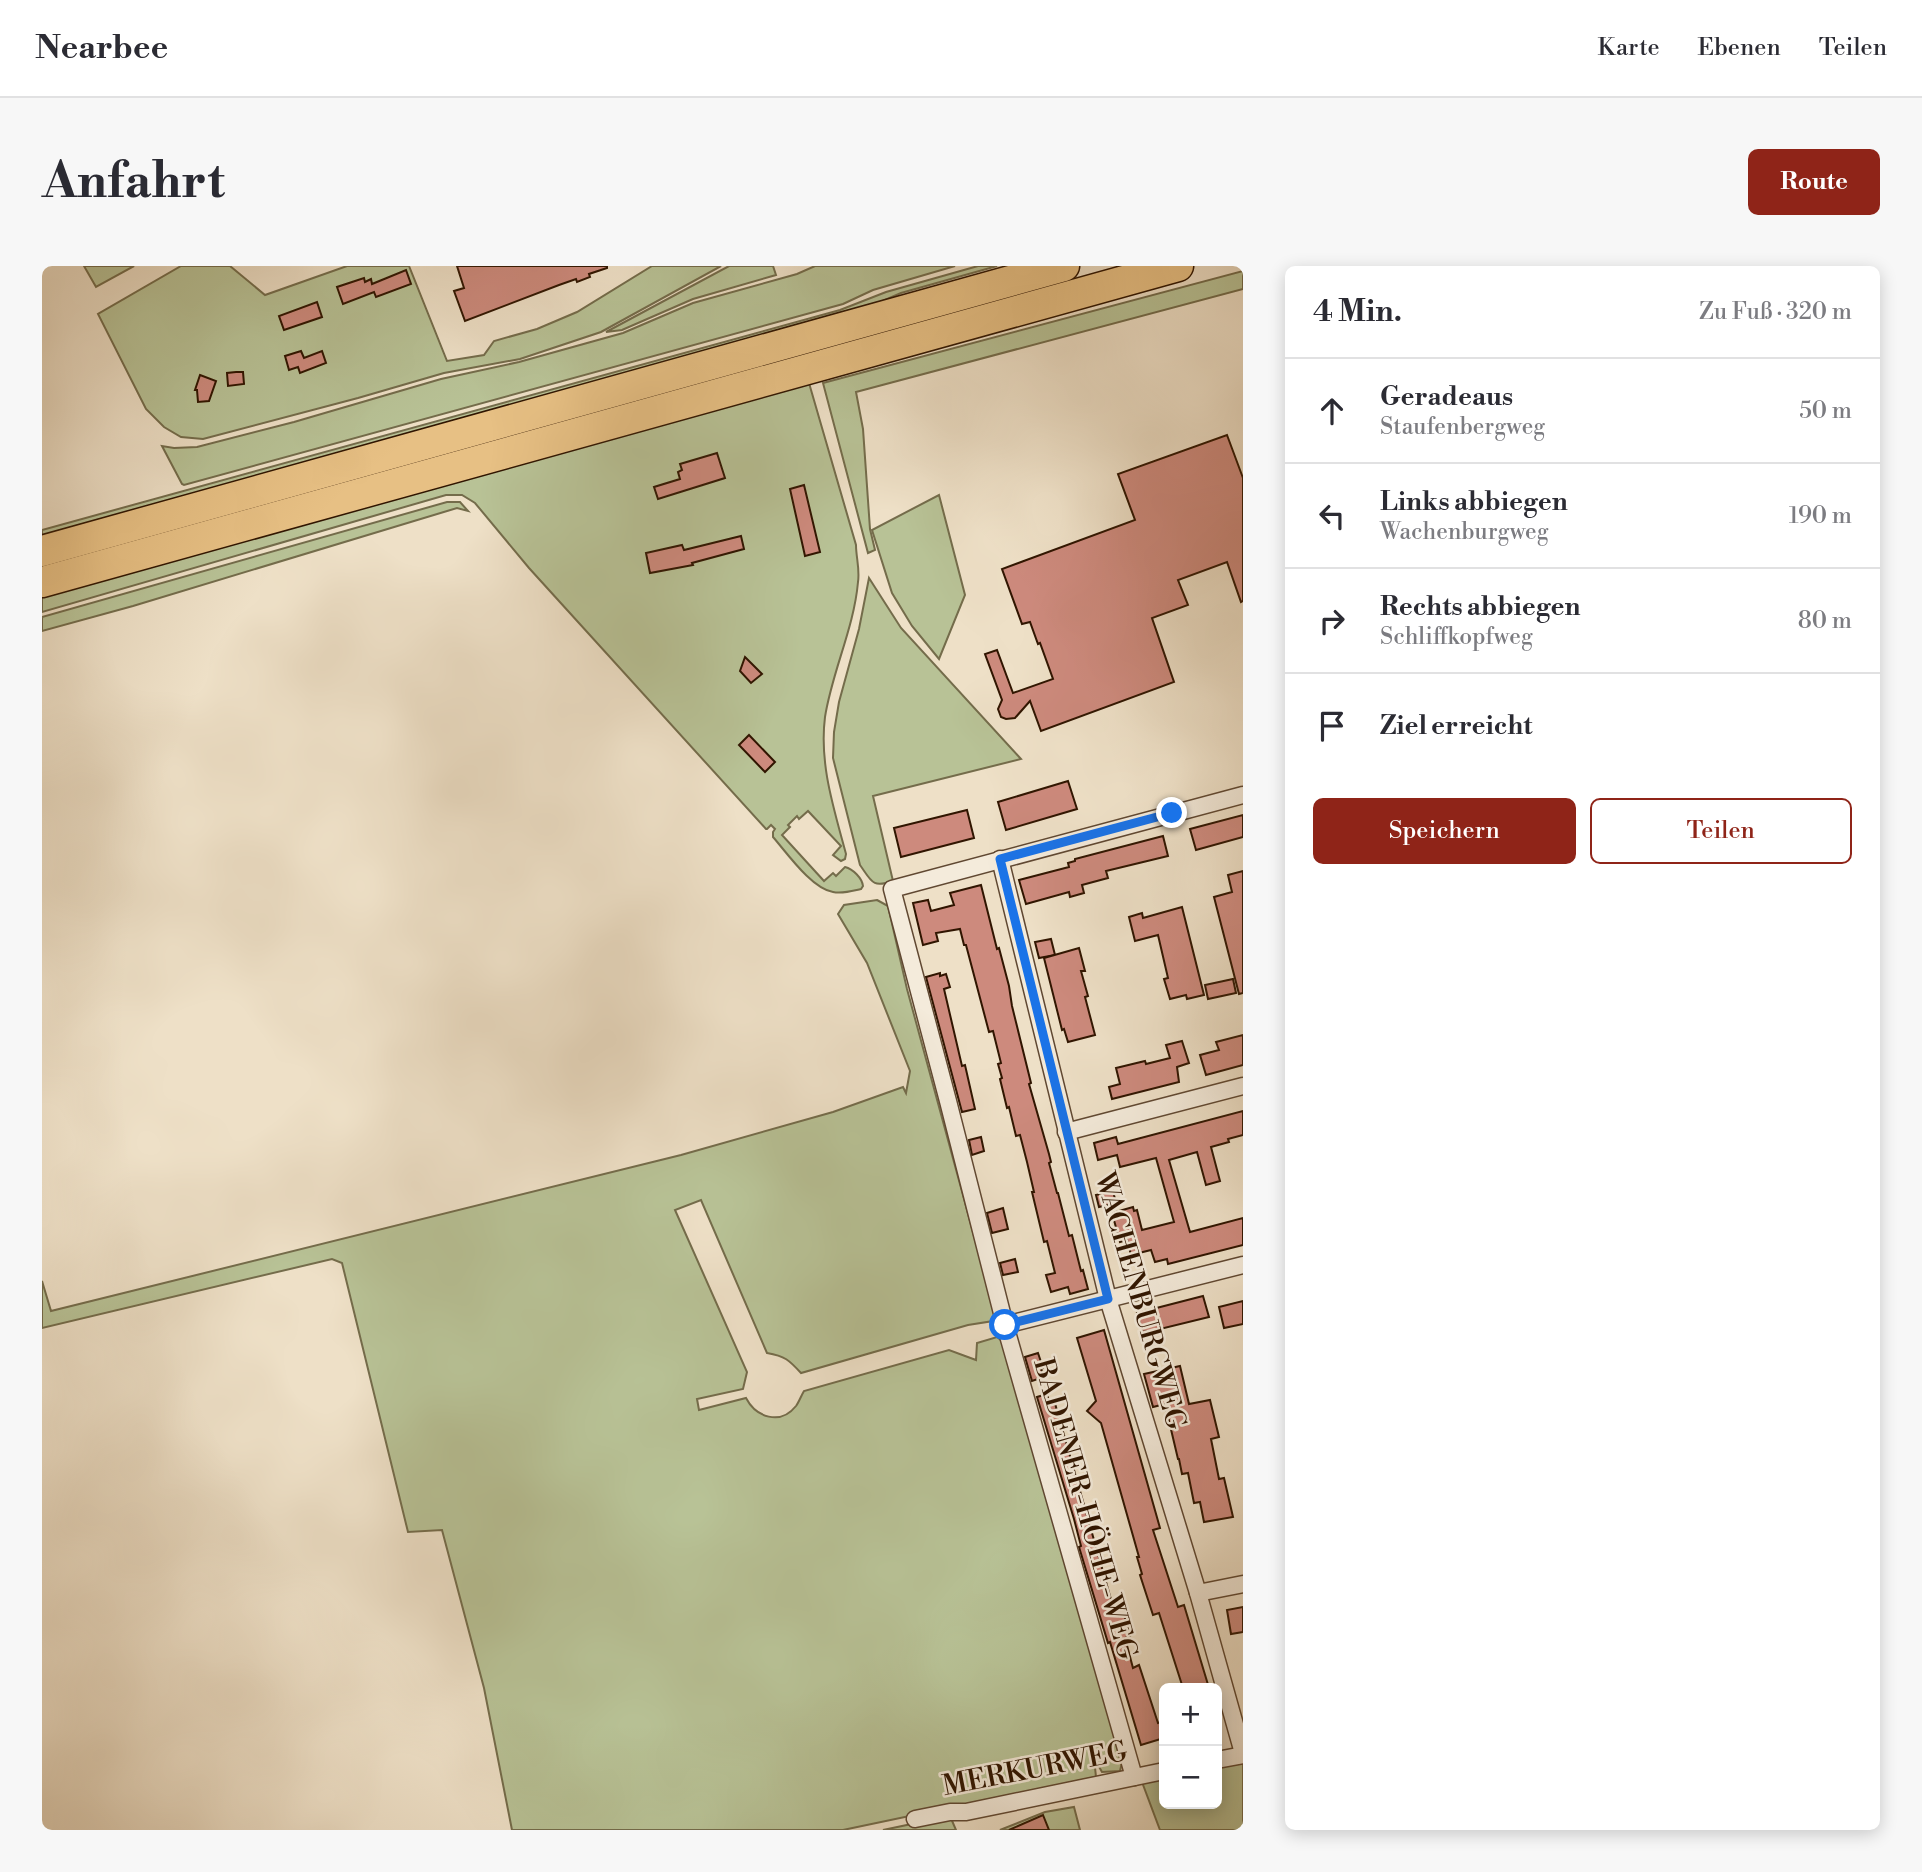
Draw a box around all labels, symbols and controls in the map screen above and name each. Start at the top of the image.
text: Nearbee [35,28,168,69]
text: Karte [1598,33,1660,63]
text: Ebenen [1698,33,1781,63]
text: Teilen [1819,33,1887,63]
button: Route [1748,149,1880,215]
text: Anfahrt [42,152,225,213]
text: 4 Min. [1313,293,1402,331]
text: Zu Fuß · 320 m [1699,298,1852,326]
text: Geradeaus [1380,381,1513,413]
icon: ahead [1313,392,1351,430]
text: 50 m [1799,397,1852,425]
text: Staufenbergweg [1380,413,1545,441]
text: Links abbiegen [1380,486,1568,518]
icon: left [1313,497,1351,535]
text: 190 m [1789,502,1852,530]
text: Wachenburgweg [1380,518,1549,546]
text: Rechts abbiegen [1380,591,1580,623]
icon: right [1313,602,1351,640]
text: 80 m [1798,607,1852,635]
text: Schliffkopfweg [1380,623,1533,651]
icon: arrive [1313,707,1351,745]
text: Ziel erreicht [1380,710,1532,742]
route end [1156,797,1187,828]
button: Speichern [1313,798,1576,864]
button: Teilen [1590,798,1852,864]
street label: WACHENBURGWEG [1086,1167,1194,1434]
route start [989,1309,1020,1340]
street label: BADENER-HÖHE-WEG [1025,1353,1146,1664]
map controls [1159,1683,1222,1809]
button: + [1159,1683,1222,1746]
street label: MERKURWEG [940,1734,1131,1804]
button: − [1159,1746,1222,1809]

